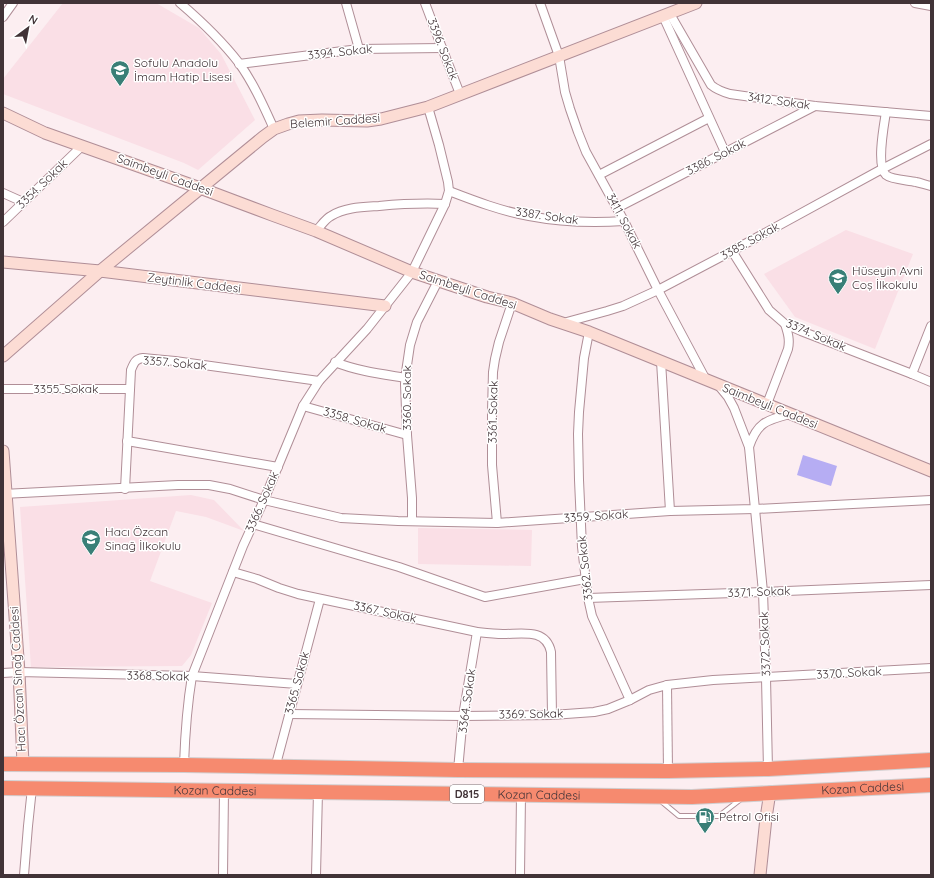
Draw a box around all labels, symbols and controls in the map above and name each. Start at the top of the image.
north arrow [8,8,48,48]
text: N [26,11,40,28]
street label: 3396. Sokak [425,16,462,82]
street label: 3394. Sokak [307,41,373,62]
place label: Sofulu Anadolu İmam Hatip Lisesi [134,55,232,84]
school or university icon: Sofulu Anadolu İmam Hatip Lisesi [109,59,131,87]
street label: 3412. Sokak [747,89,811,112]
street label: Belemir Caddesi [290,110,380,131]
street label: 3386. Sokak [683,135,748,178]
street label: Saimbeyli Caddesi [115,150,215,199]
street label: 3354. Sokak [13,156,70,212]
street label: 3411. Sokak [604,190,645,251]
street label: 3387. Sokak [515,204,580,227]
street label: 3385. Sokak [718,218,782,263]
place label: Hüseyin Avni Coş İlkokulu [852,263,923,292]
street label: Saimbeyli Caddesi [418,267,519,312]
school or university icon: Hüseyin Avni Coş İlkokulu [827,267,849,295]
street label: Zeytinlik Caddesi [146,269,242,296]
street label: 3374. Sokak [784,315,849,354]
street label: 3357. Sokak [142,352,208,373]
street label: 3360. Sokak [399,365,414,431]
street label: 3361. Sokak [484,380,501,444]
street label: Saimbeyli Caddesi [720,380,820,432]
street label: 3355. Sokak [34,381,98,396]
street label: 3358. Sokak [322,403,388,436]
street label: 3366. Sokak [241,469,282,535]
street label: 3359. Sokak [563,506,629,525]
place label: Hacı Özcan Sinağ İlkokulu [105,524,181,553]
school or university icon: Hacı Özcan Sinağ İlkokulu [80,528,102,556]
street label: 3362. Sokak [574,535,595,601]
street label: 3371. Sokak [727,583,791,600]
street label: 3367. Sokak [352,598,418,625]
street label: Hacı Özcan Sinağ Caddesi [6,606,29,752]
street label: 3372. Sokak [756,611,773,677]
street label: 3365. Sokak [281,650,312,716]
street label: 3370. Sokak [816,663,882,682]
street label: 3368 Sokak [126,667,190,684]
street label: 3364. Sokak [455,668,478,734]
street label: 3369. Sokak [498,705,564,722]
street label: Kozan Caddesi [821,778,904,797]
street label: Kozan Caddesi [173,782,257,798]
road number: D815 [450,785,484,803]
street label: Kozan Caddesi [497,786,581,803]
fuel station icon: Petrol Ofisi [694,806,716,834]
place label: Petrol Ofisi [719,809,779,824]

